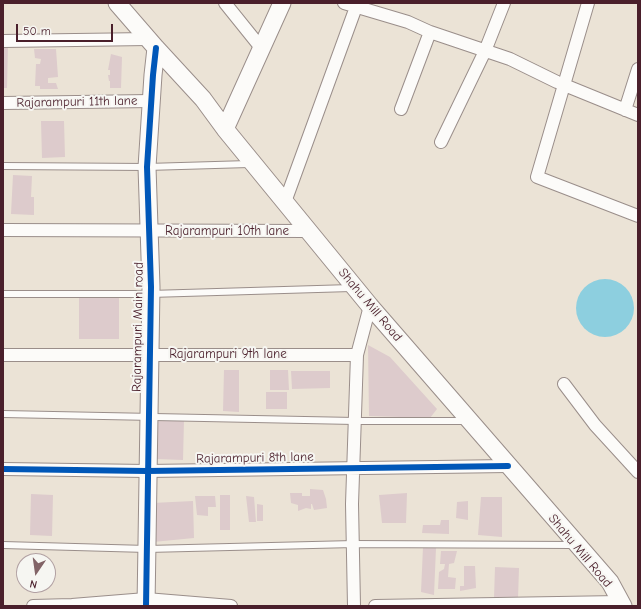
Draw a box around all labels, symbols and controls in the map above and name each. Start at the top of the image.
scale bar [18,16,115,42]
text: 50 m [23,24,51,38]
street label: Rajarampuri 11th lane [16,93,138,111]
street label: Rajarampuri 10th lane [165,223,289,239]
street label: Rajarampuri Main road [129,262,147,392]
street label: Shahu Mill Road [335,265,405,345]
street label: Rajarampuri 9th lane [169,346,287,362]
street label: Rajarampuri 8th lane [196,449,314,467]
street label: Shahu Mill Road [545,511,615,591]
north arrow [16,553,56,593]
text: N [28,577,38,591]

